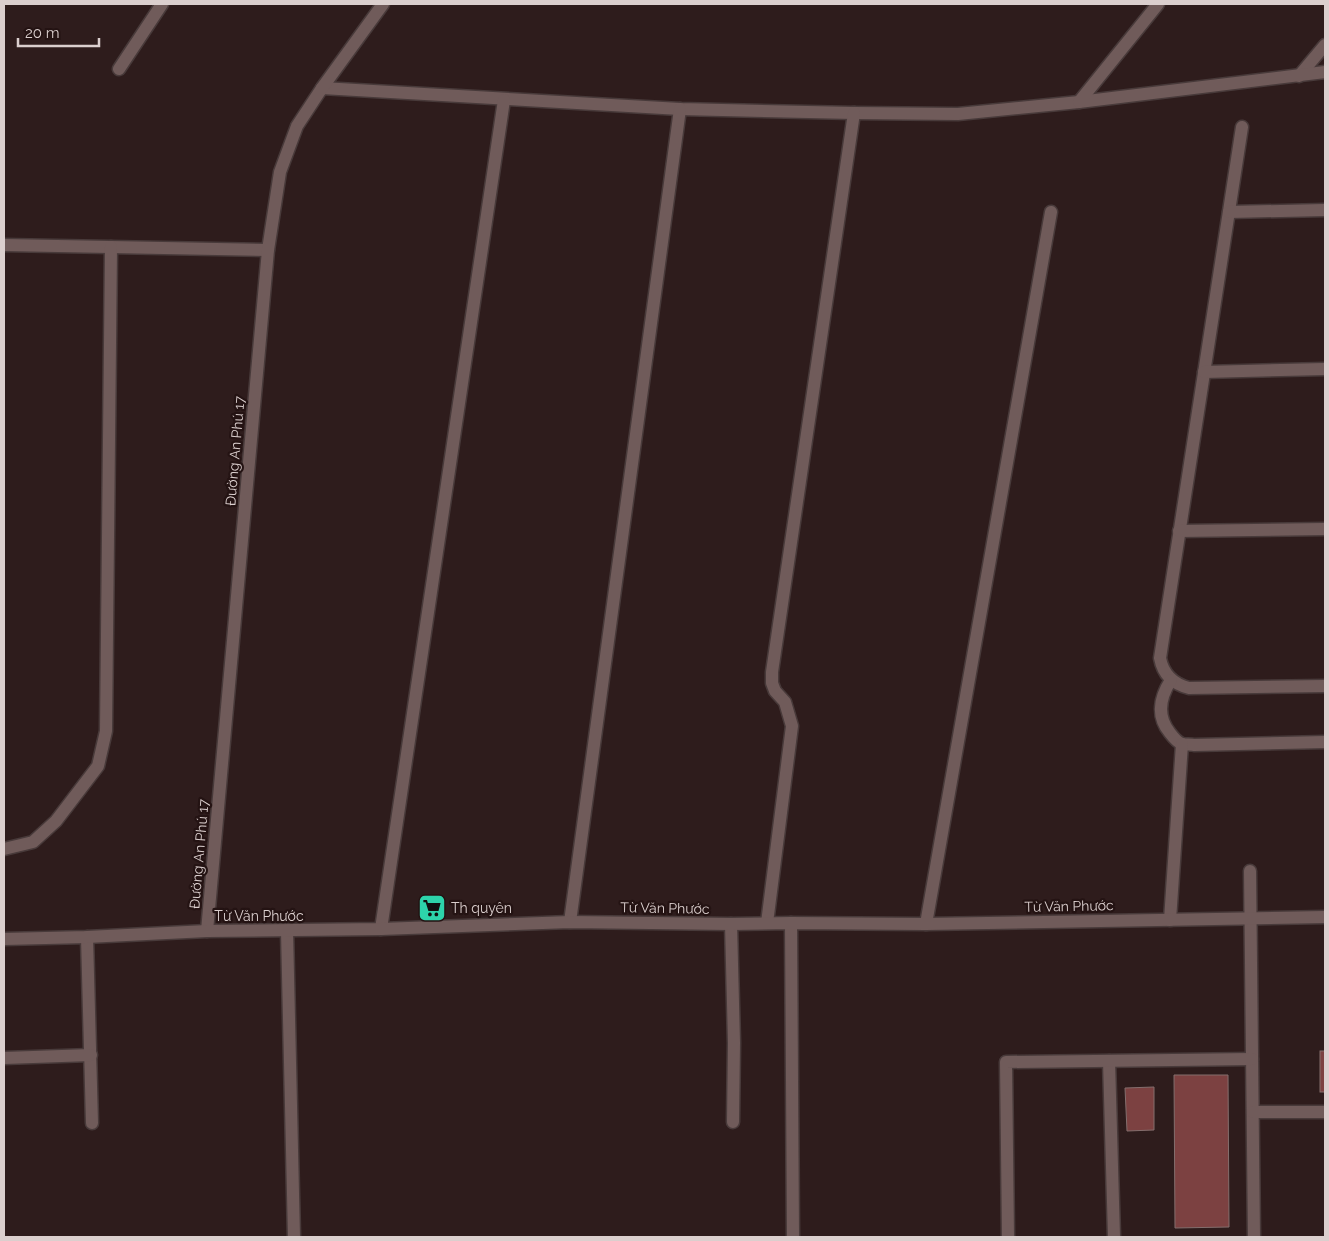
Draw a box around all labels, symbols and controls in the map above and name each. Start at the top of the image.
scale bar [18,15,99,47]
text: 20 m [25,24,60,42]
street label: Đường An Phú 17 [222,395,248,507]
street label: Đường An Phú 17 [186,798,212,910]
supermarket icon: Th quyên [417,893,447,923]
street label: Từ Văn Phước [1024,897,1114,915]
street label: Từ Văn Phước [620,899,710,917]
place label: Th quyên [451,900,512,916]
street label: Từ Văn Phước [214,908,304,924]

